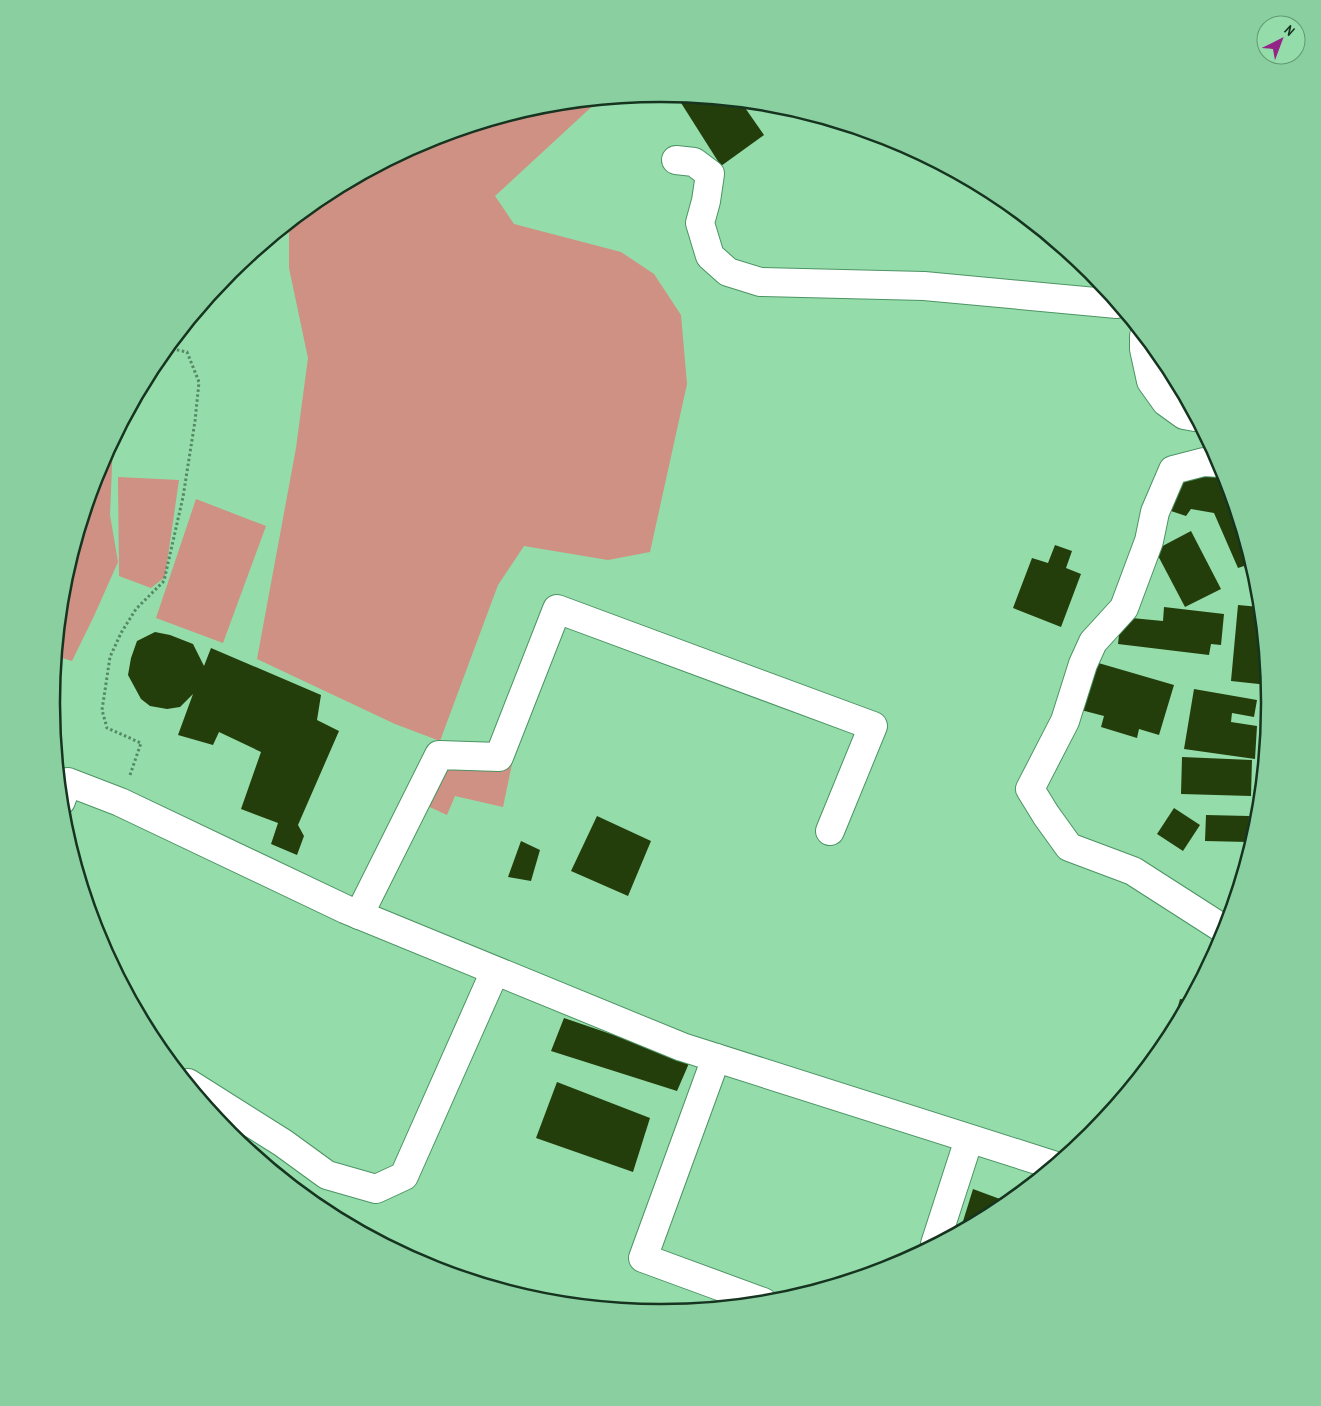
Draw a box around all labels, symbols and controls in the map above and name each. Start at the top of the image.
north arrow [1256,15,1306,65]
text: N [1281,21,1299,40]

